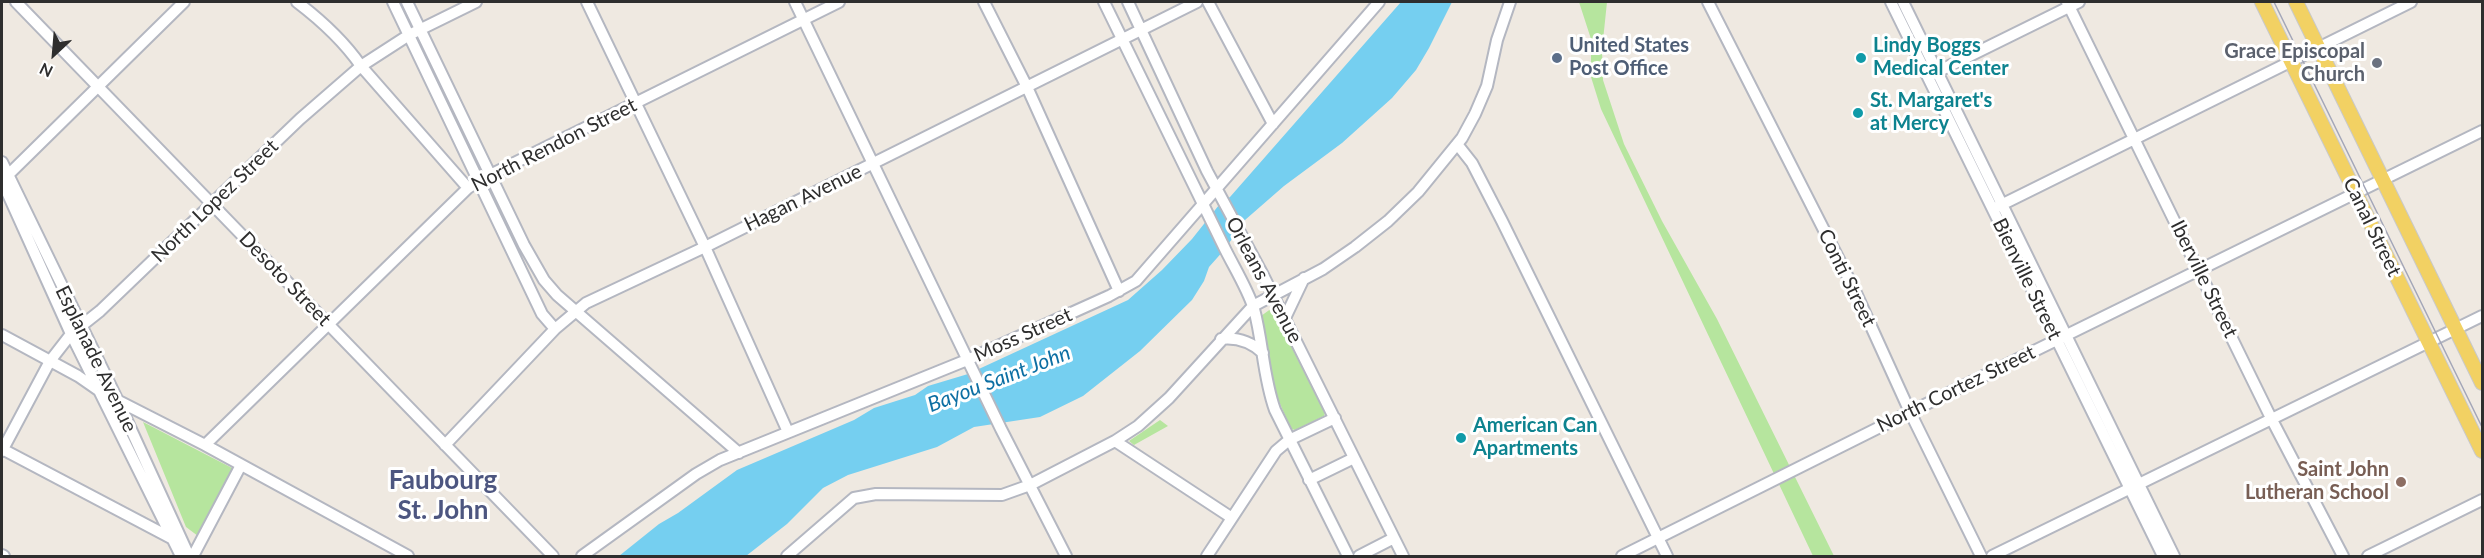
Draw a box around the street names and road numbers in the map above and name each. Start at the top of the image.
street label: North Rendon Street [467,93,641,197]
street label: North Lopez Street [147,135,283,267]
street label: Hagan Avenue [740,159,866,237]
street label: Canal Street [2338,174,2406,280]
street label: Orleans Avenue [1221,213,1307,347]
street label: Bienville Street [1987,214,2067,344]
street label: Iberville Street [2165,216,2243,342]
street label: Conti Street [1813,225,1881,331]
street label: Desoto Street [234,227,336,331]
street label: Esplanade Avenue [50,282,142,436]
street label: Moss Street [970,303,1076,367]
street label: North Cortez Street [1873,340,2039,438]

